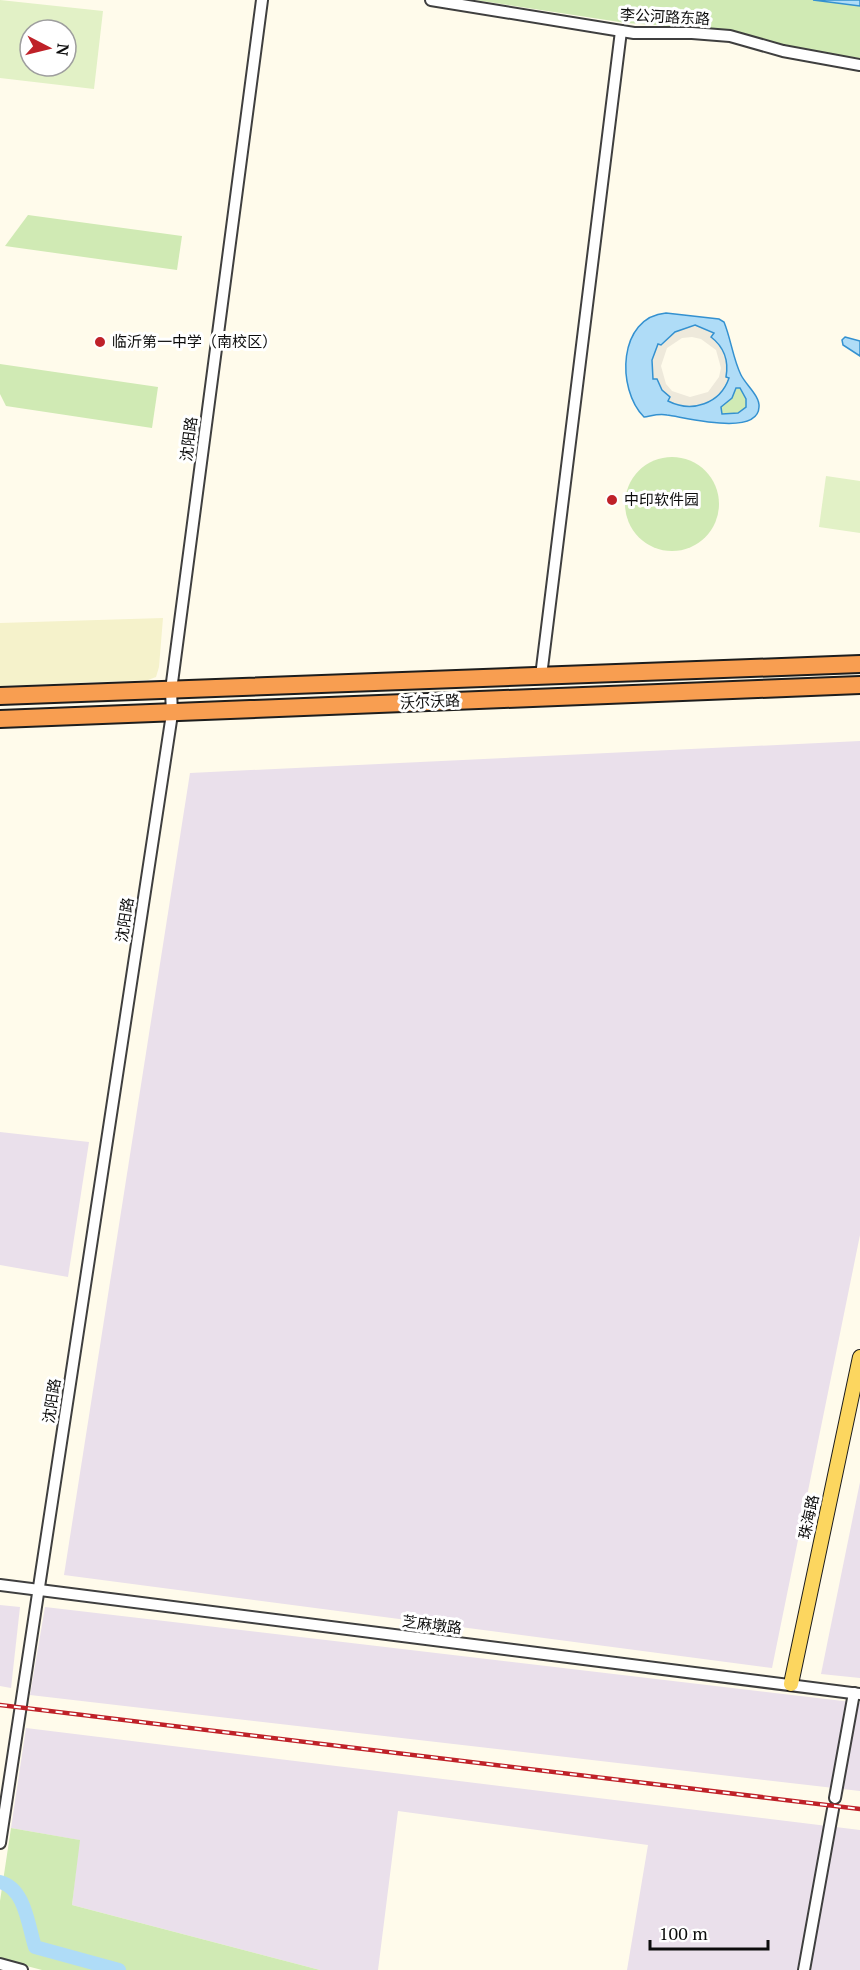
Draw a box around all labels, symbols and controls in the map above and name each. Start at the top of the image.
street label: 李公河路东路 [620,4,711,28]
north arrow [18,18,78,78]
text: N [51,42,75,57]
place label: 临沂第一中学（南校区） [112,331,277,351]
marker: 临沂第一中学（南校区） [93,335,107,349]
street label: 沈阳路 [175,415,201,462]
place label: 中印软件园 [624,489,699,509]
marker: 中印软件园 [605,493,619,507]
street label: 沃尔沃路 [399,689,460,713]
street label: 沈阳路 [111,896,137,944]
street label: 沈阳路 [38,1377,64,1425]
street label: 珠海路 [794,1493,822,1541]
street label: 芝麻墩路 [401,1610,463,1638]
scale bar [650,1913,768,1951]
text: 100 m [659,1921,708,1945]

